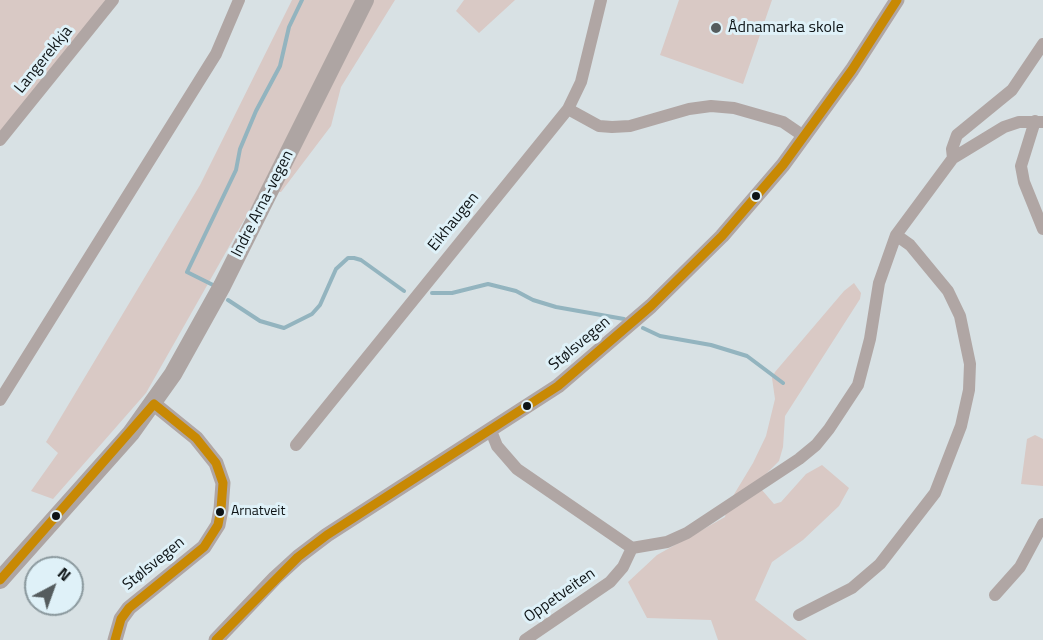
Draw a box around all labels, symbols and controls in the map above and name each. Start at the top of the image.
place label: Ådnamarka skole [728,18,844,38]
marker: Ådnamarka skole [709,21,723,35]
street label: Langerekkja [11,23,77,97]
street label: Indre Arna-vegen [228,148,298,260]
street label: Eikhaugen [425,189,483,255]
unlabelled marker [750,190,762,202]
street label: Stølsvegen [545,313,615,375]
unlabelled marker [521,400,533,412]
place label: Arnatveit [231,504,285,520]
marker: Arnatveit [214,506,226,518]
unlabelled marker [50,510,62,522]
street label: Stølsvegen [119,533,189,595]
north arrow [24,556,84,616]
text: N [52,561,77,587]
street label: Oppetveiten [521,564,599,628]

